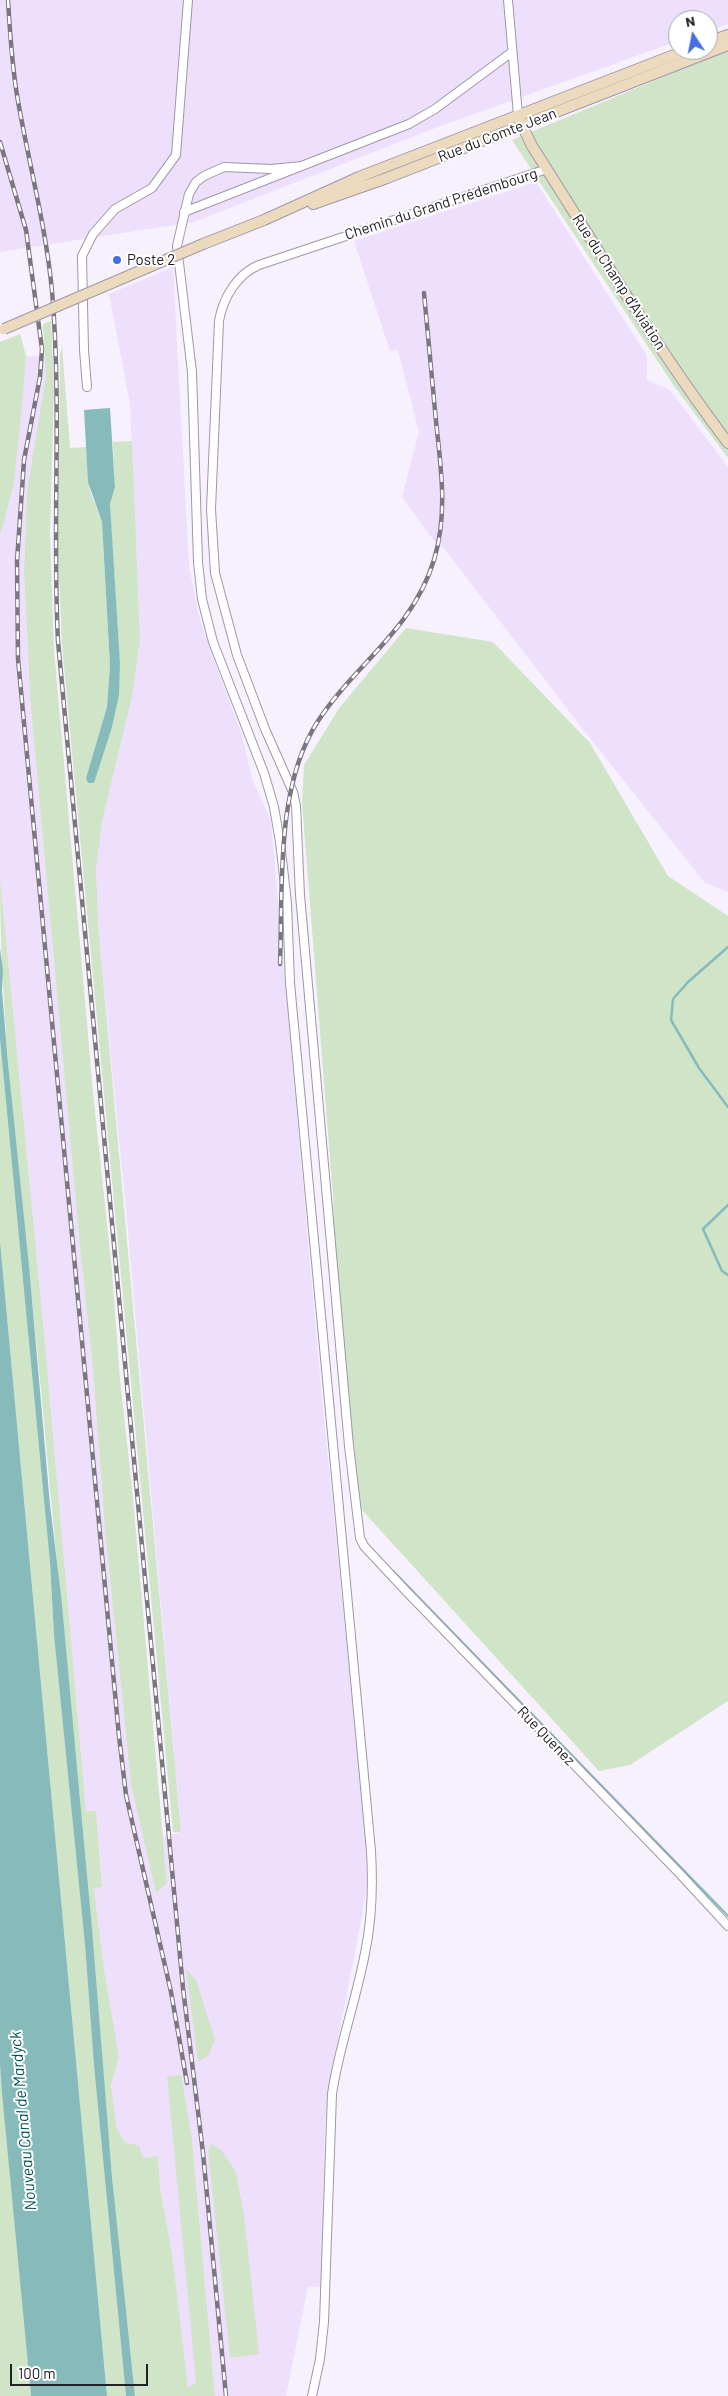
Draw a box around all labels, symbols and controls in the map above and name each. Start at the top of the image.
north arrow [668,10,718,60]
text: N [684,12,696,30]
street label: Rue du Comte Jean [435,104,559,166]
street label: Chemin du Grand Prédembourg [342,164,540,244]
street label: Rue du Champ d'Aviation [568,211,670,353]
place label: Poste 2 [127,251,175,269]
marker: Poste 2 [111,254,123,266]
street label: Rue Quenez [513,1703,579,1769]
water label: Nouveau Canal de Mardyck [6,2031,40,2211]
scale bar [12,2354,150,2386]
text: 100 m [18,2364,56,2382]

